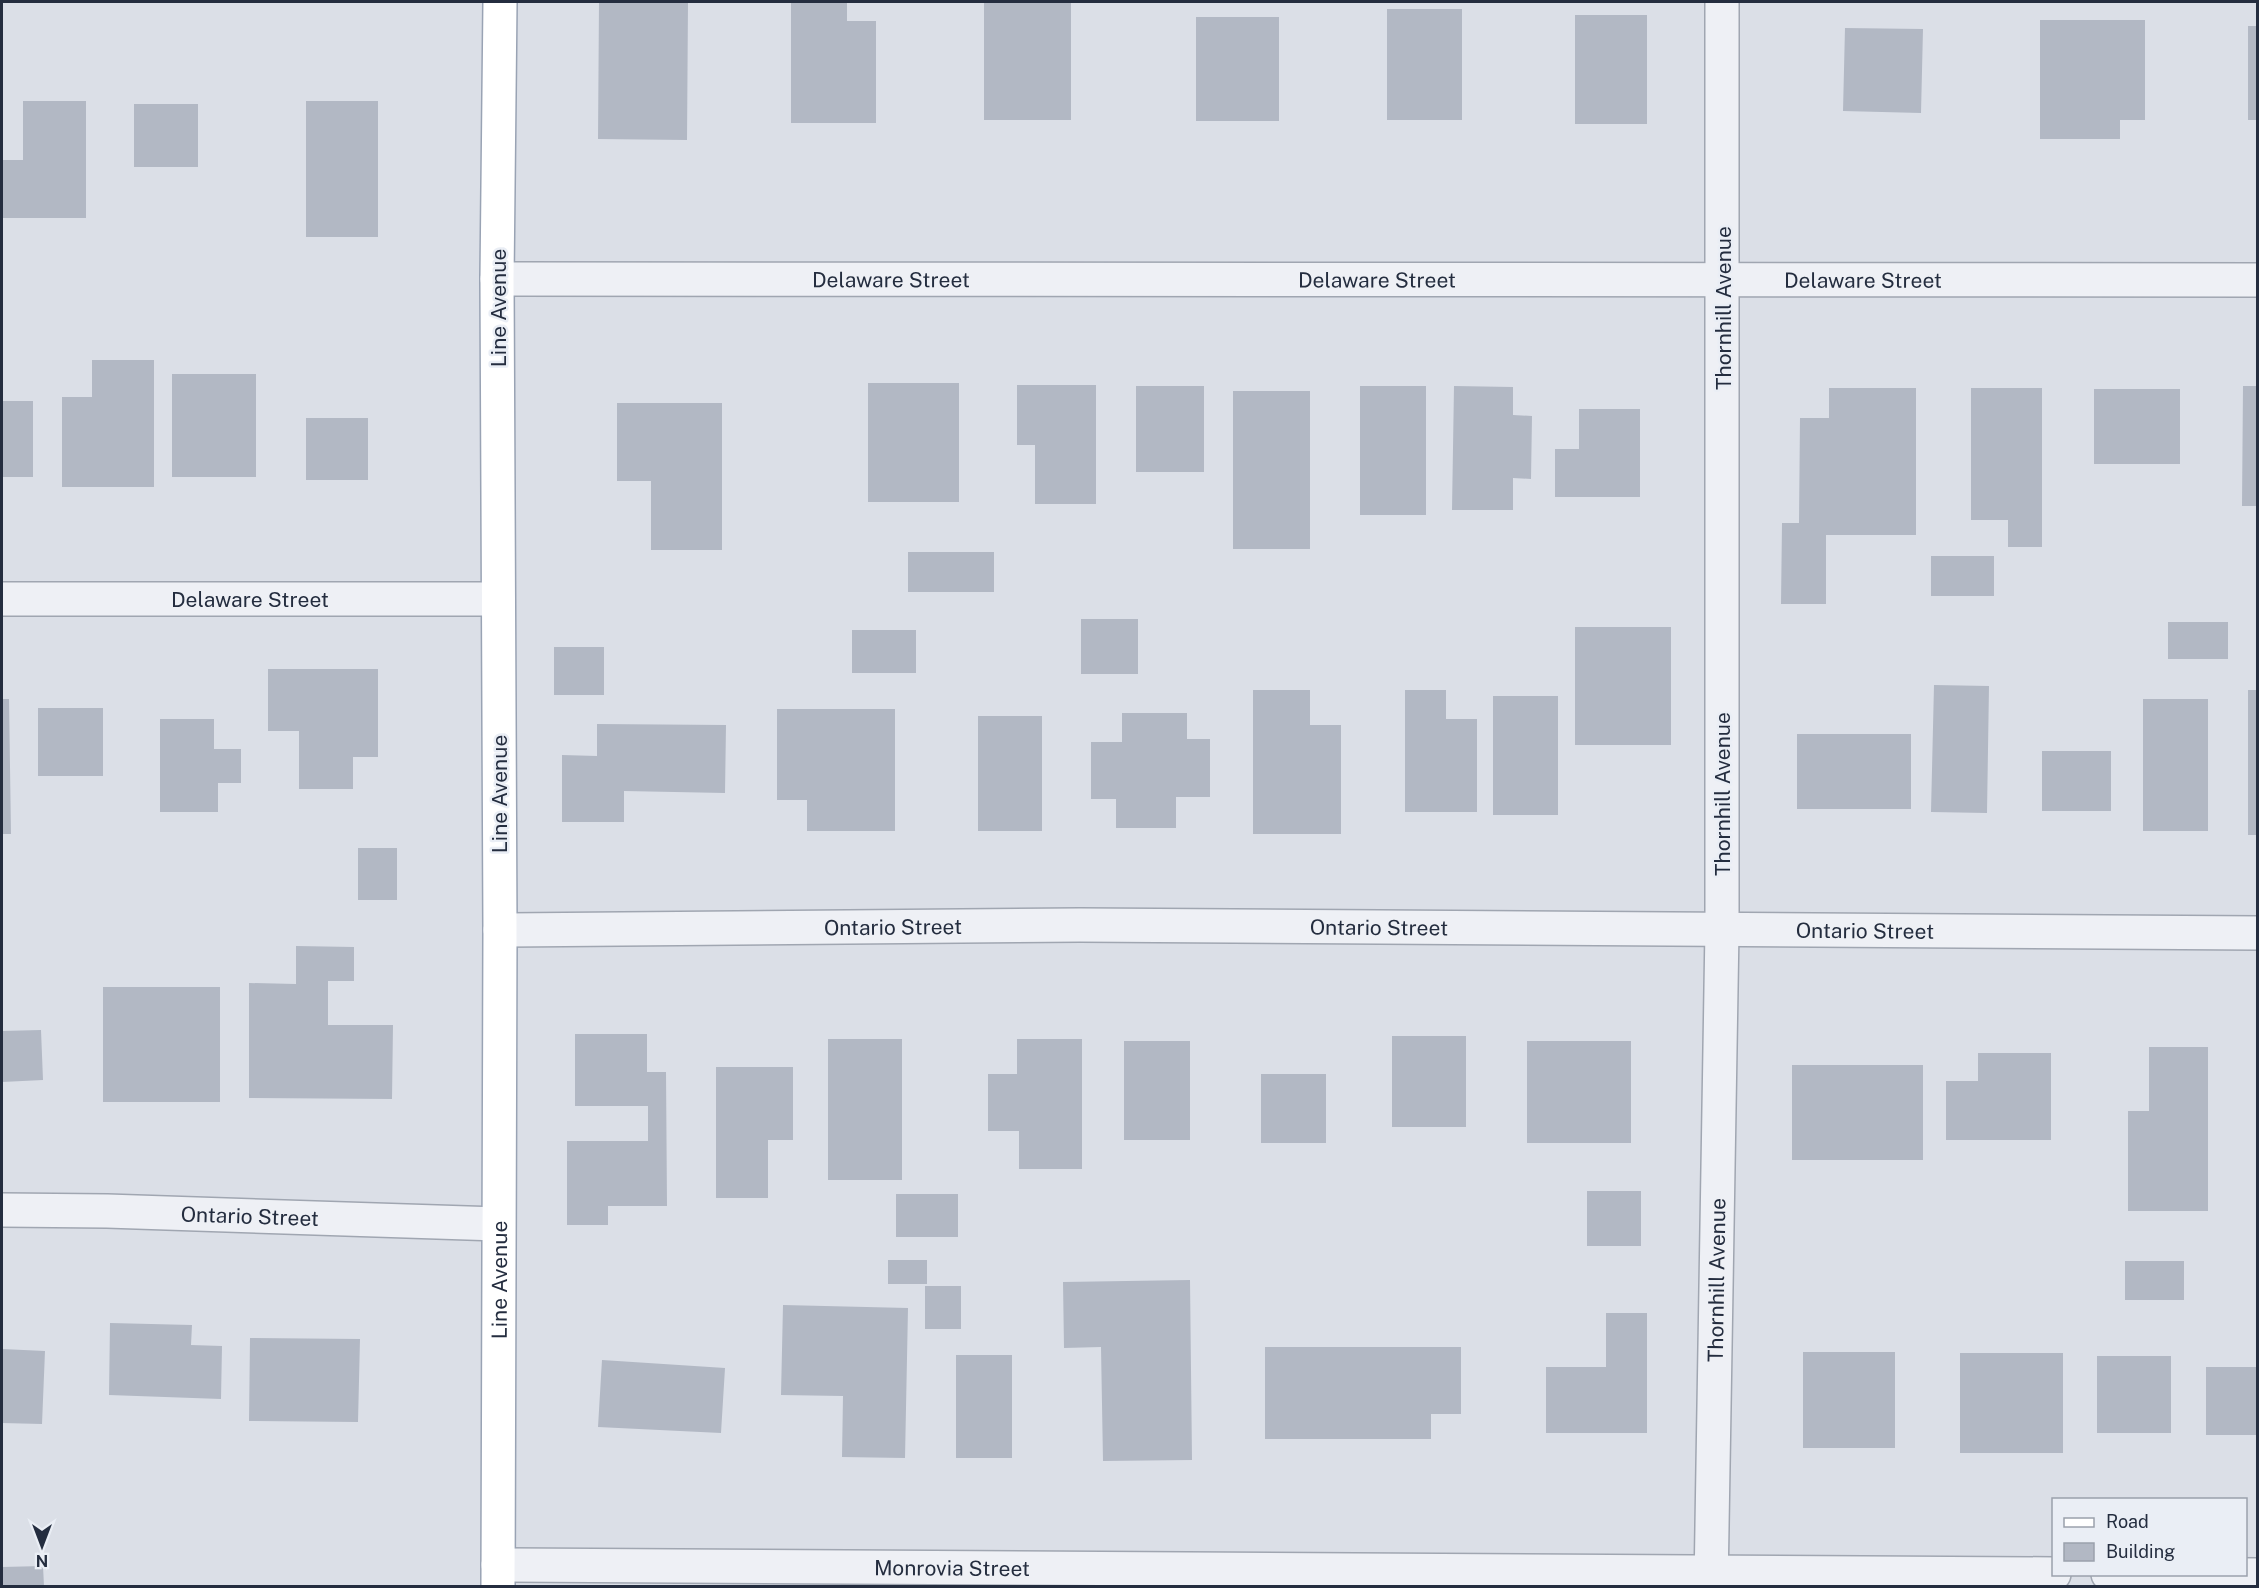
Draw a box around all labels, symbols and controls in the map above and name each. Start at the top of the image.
street label: Thornhill Avenue [1711,226,1736,390]
street label: Line Avenue [486,249,511,367]
street label: Delaware Street [812,267,970,292]
street label: Delaware Street [1298,267,1456,292]
street label: Delaware Street [1784,267,1942,292]
street label: Delaware Street [171,587,329,612]
street label: Thornhill Avenue [1710,712,1735,876]
street label: Line Avenue [487,735,512,853]
street label: Ontario Street [824,914,962,940]
street label: Ontario Street [1310,914,1448,940]
street label: Ontario Street [1796,917,1934,943]
street label: Thornhill Avenue [1702,1198,1730,1362]
street label: Ontario Street [180,1201,319,1231]
street label: Line Avenue [486,1221,512,1339]
legend [2052,1498,2247,1576]
text: Road [2106,1511,2149,1532]
north arrow [12,1516,72,1576]
text: Building [2106,1541,2175,1562]
text: N [36,1551,48,1570]
street label: Monrovia Street [874,1555,1030,1581]

